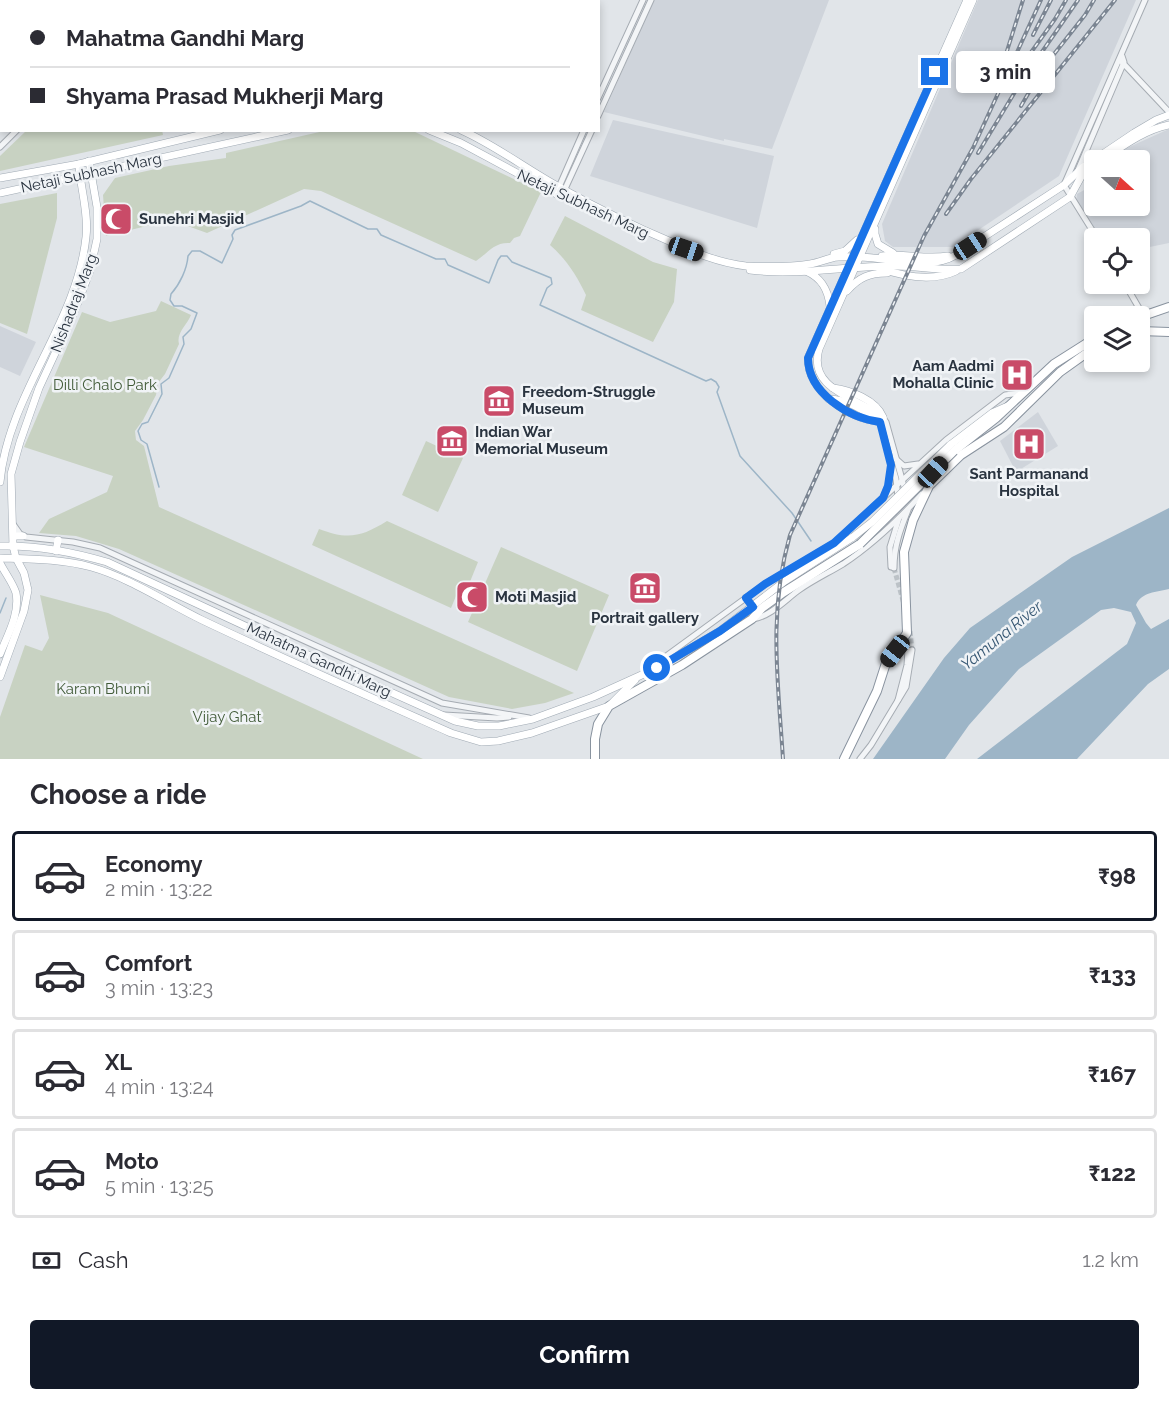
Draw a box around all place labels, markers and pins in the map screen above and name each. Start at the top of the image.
mosque icon: Sunehri Masjid [98,201,134,237]
place label: Sunehri Masjid [139,210,244,228]
place label: Aam Aadmi Mohalla Clinic [892,357,995,392]
hospital icon: Aam Aadmi Mohalla Clinic [999,357,1035,393]
museum icon: Freedom-Struggle Museum [481,383,517,419]
place label: Freedom-Struggle Museum [522,383,656,418]
museum icon: Indian War Memorial Museum [434,423,470,459]
place label: Indian War Memorial Museum [475,423,608,458]
hospital icon: Sant Parmanand Hospital [1011,426,1047,462]
place label: Sant Parmanand Hospital [970,465,1089,500]
museum icon: Portrait gallery [627,570,663,606]
mosque icon: Moti Masjid [454,579,490,615]
place label: Moti Masjid [495,588,577,606]
place label: Portrait gallery [591,609,700,627]

